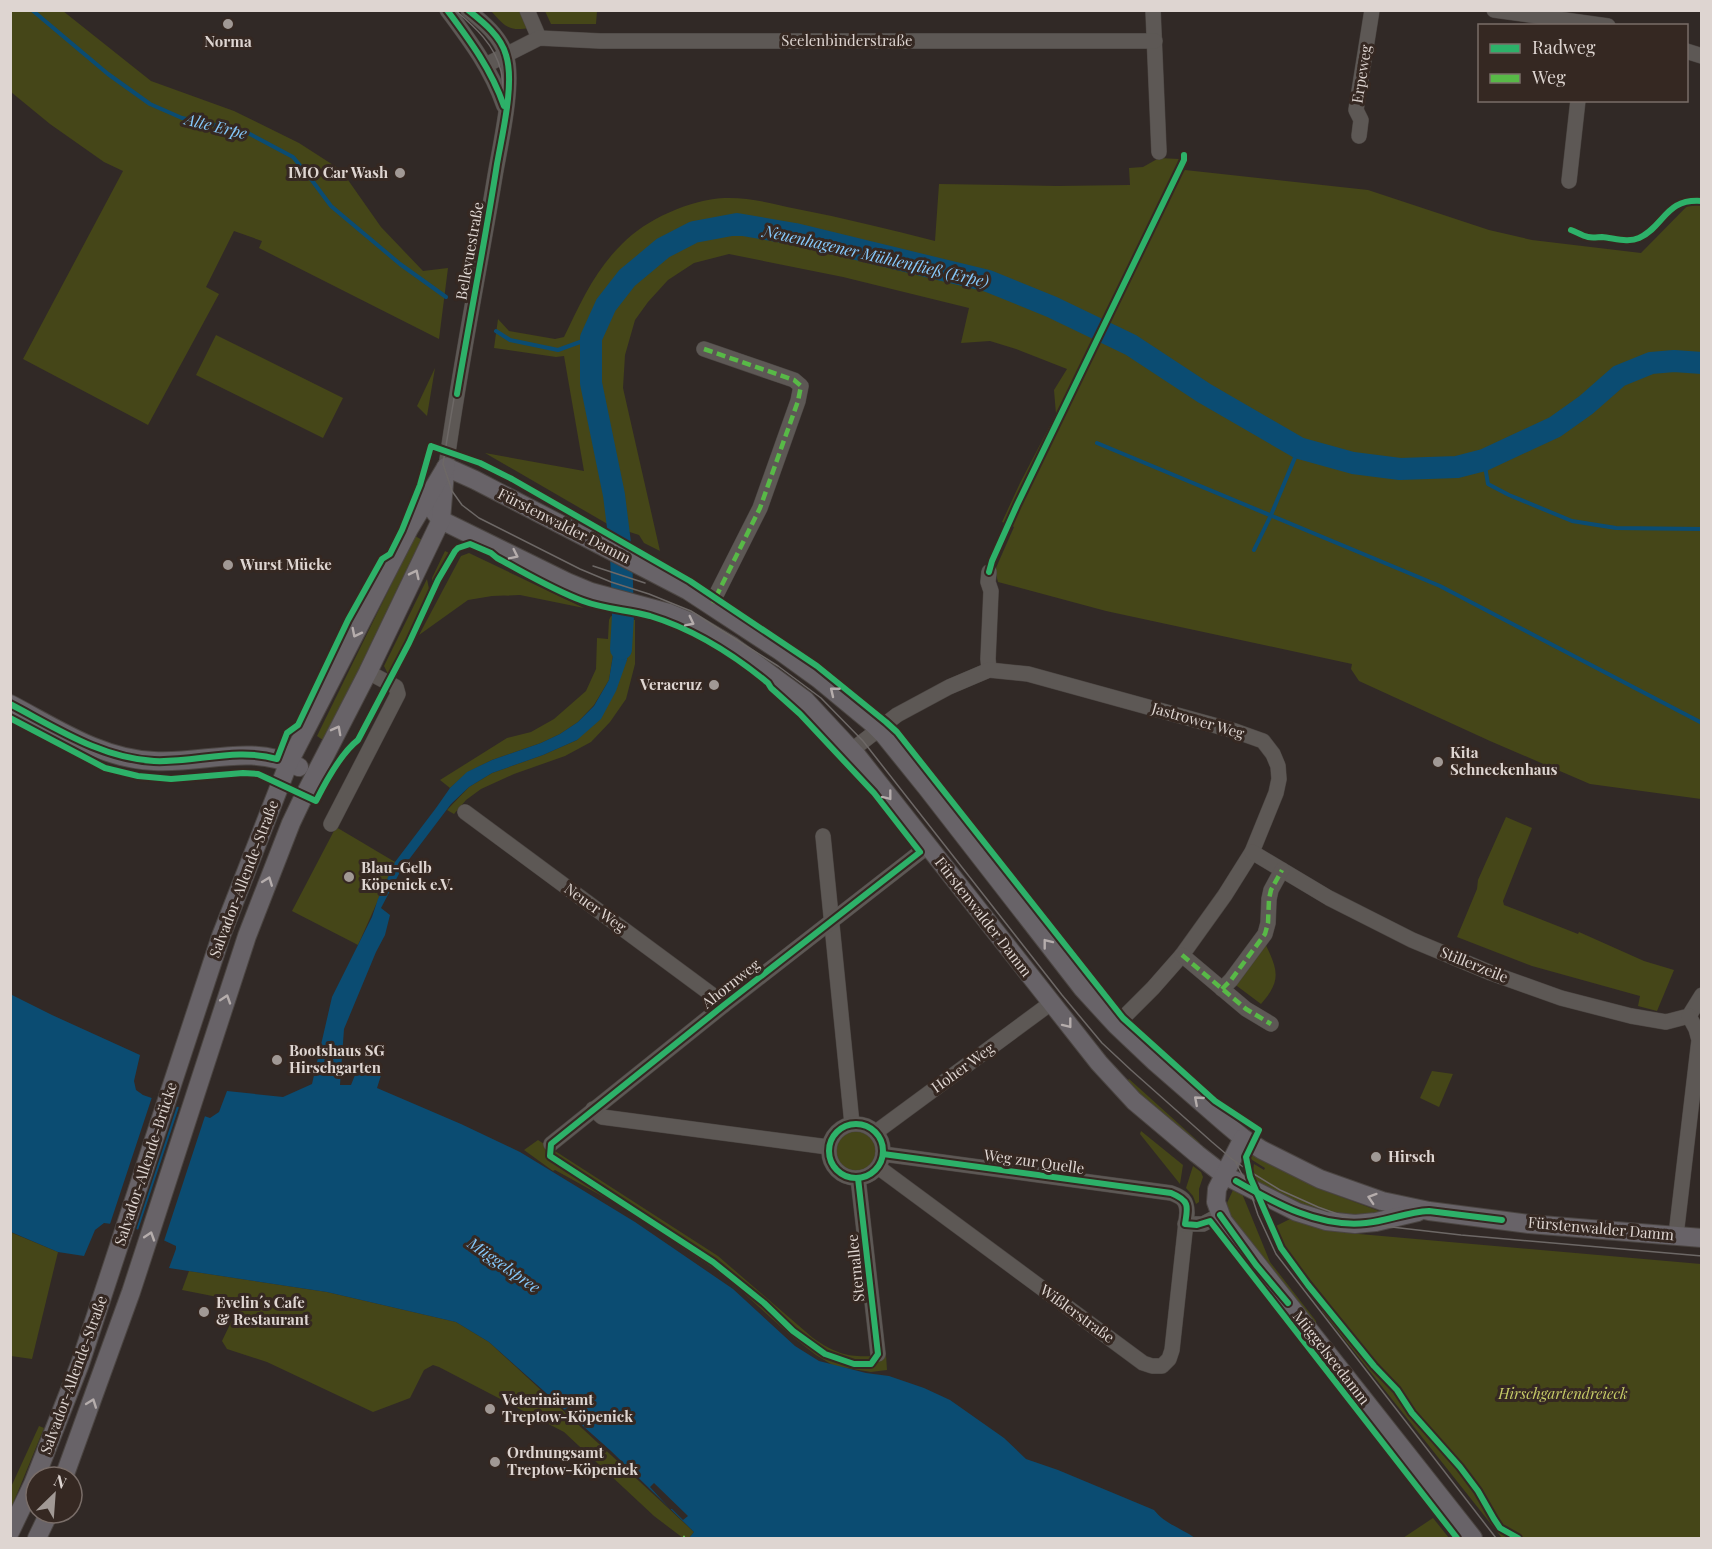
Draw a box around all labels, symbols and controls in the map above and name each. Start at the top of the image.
marker: Norma [221,17,235,31]
legend [1478,24,1688,102]
street label: Seelenbinderstraße [781,30,913,50]
place label: Norma [204,31,252,51]
text: Radweg [1532,35,1596,59]
street label: Erpeweg [1347,43,1376,105]
text: Weg [1531,65,1566,89]
water label: Alte Erpe [181,107,249,143]
place label: IMO Car Wash [288,162,388,182]
marker: IMO Car Wash [393,166,407,180]
street label: Bellevuestraße [451,200,487,301]
water label: Neuenhagener Mühlenfließ (Erpe) [759,219,991,292]
street label: Fürstenwalder Damm [495,483,635,568]
one-way arrow [508,548,519,560]
place label: Wurst Mücke [239,554,332,574]
marker: Wurst Mücke [221,558,235,572]
one-way arrow [408,570,419,581]
one-way arrow [683,615,694,626]
one-way arrow [352,627,363,637]
place label: Veracruz [639,674,702,694]
marker: Veracruz [707,678,721,692]
one-way arrow [830,688,841,699]
street label: Jastrower Weg [1149,697,1247,743]
one-way arrow [330,726,341,736]
place label: Kita Schneckenhaus [1450,742,1558,779]
marker: Kita Schneckenhaus [1431,755,1445,769]
one-way arrow [881,789,892,800]
street label: Salvador-Allende-Straße [204,797,282,960]
street label: Fürstenwalder Damm [931,852,1037,981]
place label: Blau-Gelb Köpenick e.V. [361,857,453,894]
marker: Blau-Gelb Köpenick e.V. [342,870,356,884]
one-way arrow [261,876,273,887]
street label: Neuer Weg [561,878,631,936]
one-way arrow [1044,938,1055,949]
street label: Stillerzeile [1438,941,1511,987]
street label: Ahornweg [696,954,764,1013]
one-way arrow [219,994,231,1004]
one-way arrow [1060,1017,1071,1028]
street label: Hoher Weg [927,1038,998,1097]
place label: Bootshaus SG Hirschgarten [289,1040,384,1077]
marker: Bootshaus SG Hirschgarten [270,1053,284,1067]
street label: Salvador-Allende-Brücke [109,1079,181,1248]
one-way arrow [1194,1096,1205,1107]
street label: Weg zur Quelle [982,1144,1086,1178]
place label: Hirsch [1388,1146,1435,1166]
marker: Hirsch [1369,1150,1383,1164]
one-way arrow [1367,1193,1378,1205]
street label: Fürstenwalder Damm [1527,1212,1676,1244]
one-way arrow [142,1231,155,1242]
water label: Müggelspree [463,1231,545,1297]
street label: Sternallee [842,1233,868,1303]
street label: Wißlerstraße [1036,1279,1119,1347]
place label: Evelin´s Cafe & Restaurant [216,1292,310,1329]
street label: Salvador-Allende-Straße [35,1293,111,1457]
marker: Evelin´s Cafe & Restaurant [197,1305,211,1319]
street label: Müggelseedamm [1289,1306,1375,1409]
park label: Hirschgartendreieck [1497,1383,1628,1403]
place label: Veterinäramt Treptow-Köpenick [501,1389,633,1426]
one-way arrow [84,1398,97,1409]
marker: Veterinäramt Treptow-Köpenick [483,1402,497,1416]
place label: Ordnungsamt Treptow-Köpenick [507,1442,638,1479]
marker: Ordnungsamt Treptow-Köpenick [488,1455,502,1469]
north arrow [24,1465,84,1525]
text: N [51,1469,71,1493]

